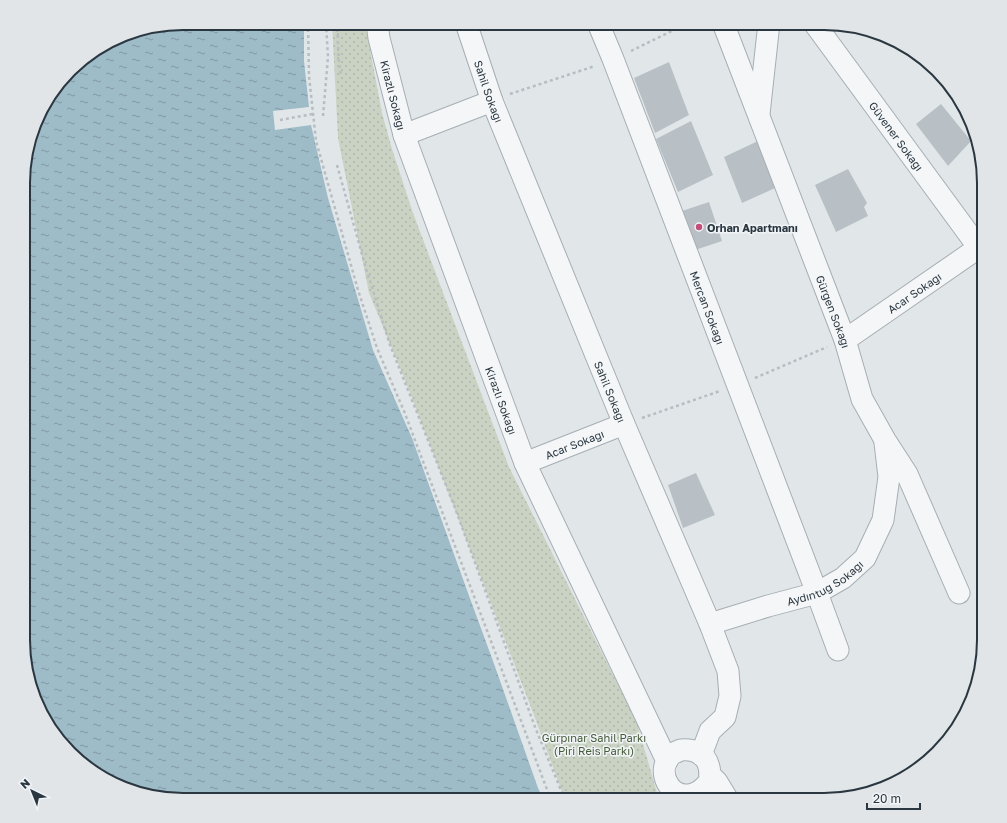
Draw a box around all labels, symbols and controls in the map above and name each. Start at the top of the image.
street label: Sahil Sokağı [472,58,506,124]
street label: Kirazlı Sokağı [378,59,409,131]
street label: Güvener Sokağı [867,99,926,173]
place label: Orhan Apartmanı [707,221,798,234]
marker: Orhan Apartmanı [694,222,704,232]
street label: Mercan Sokağı [688,269,728,346]
street label: Acar Sokağı [885,269,943,315]
street label: Gürgen Sokağı [814,273,853,349]
street label: Sahil Sokağı [592,359,629,424]
street label: Kirazlı Sokağı [483,364,520,436]
street label: Acar Sokağı [543,426,606,461]
street label: Aydıntuğ Sokağı [785,557,865,607]
park label: Gürpınar Sahil Parkı (Piri Reis Parkı) [542,731,646,757]
north arrow [12,771,52,811]
text: N [17,776,32,791]
scale bar [867,785,920,811]
text: 20 m [873,791,901,806]

